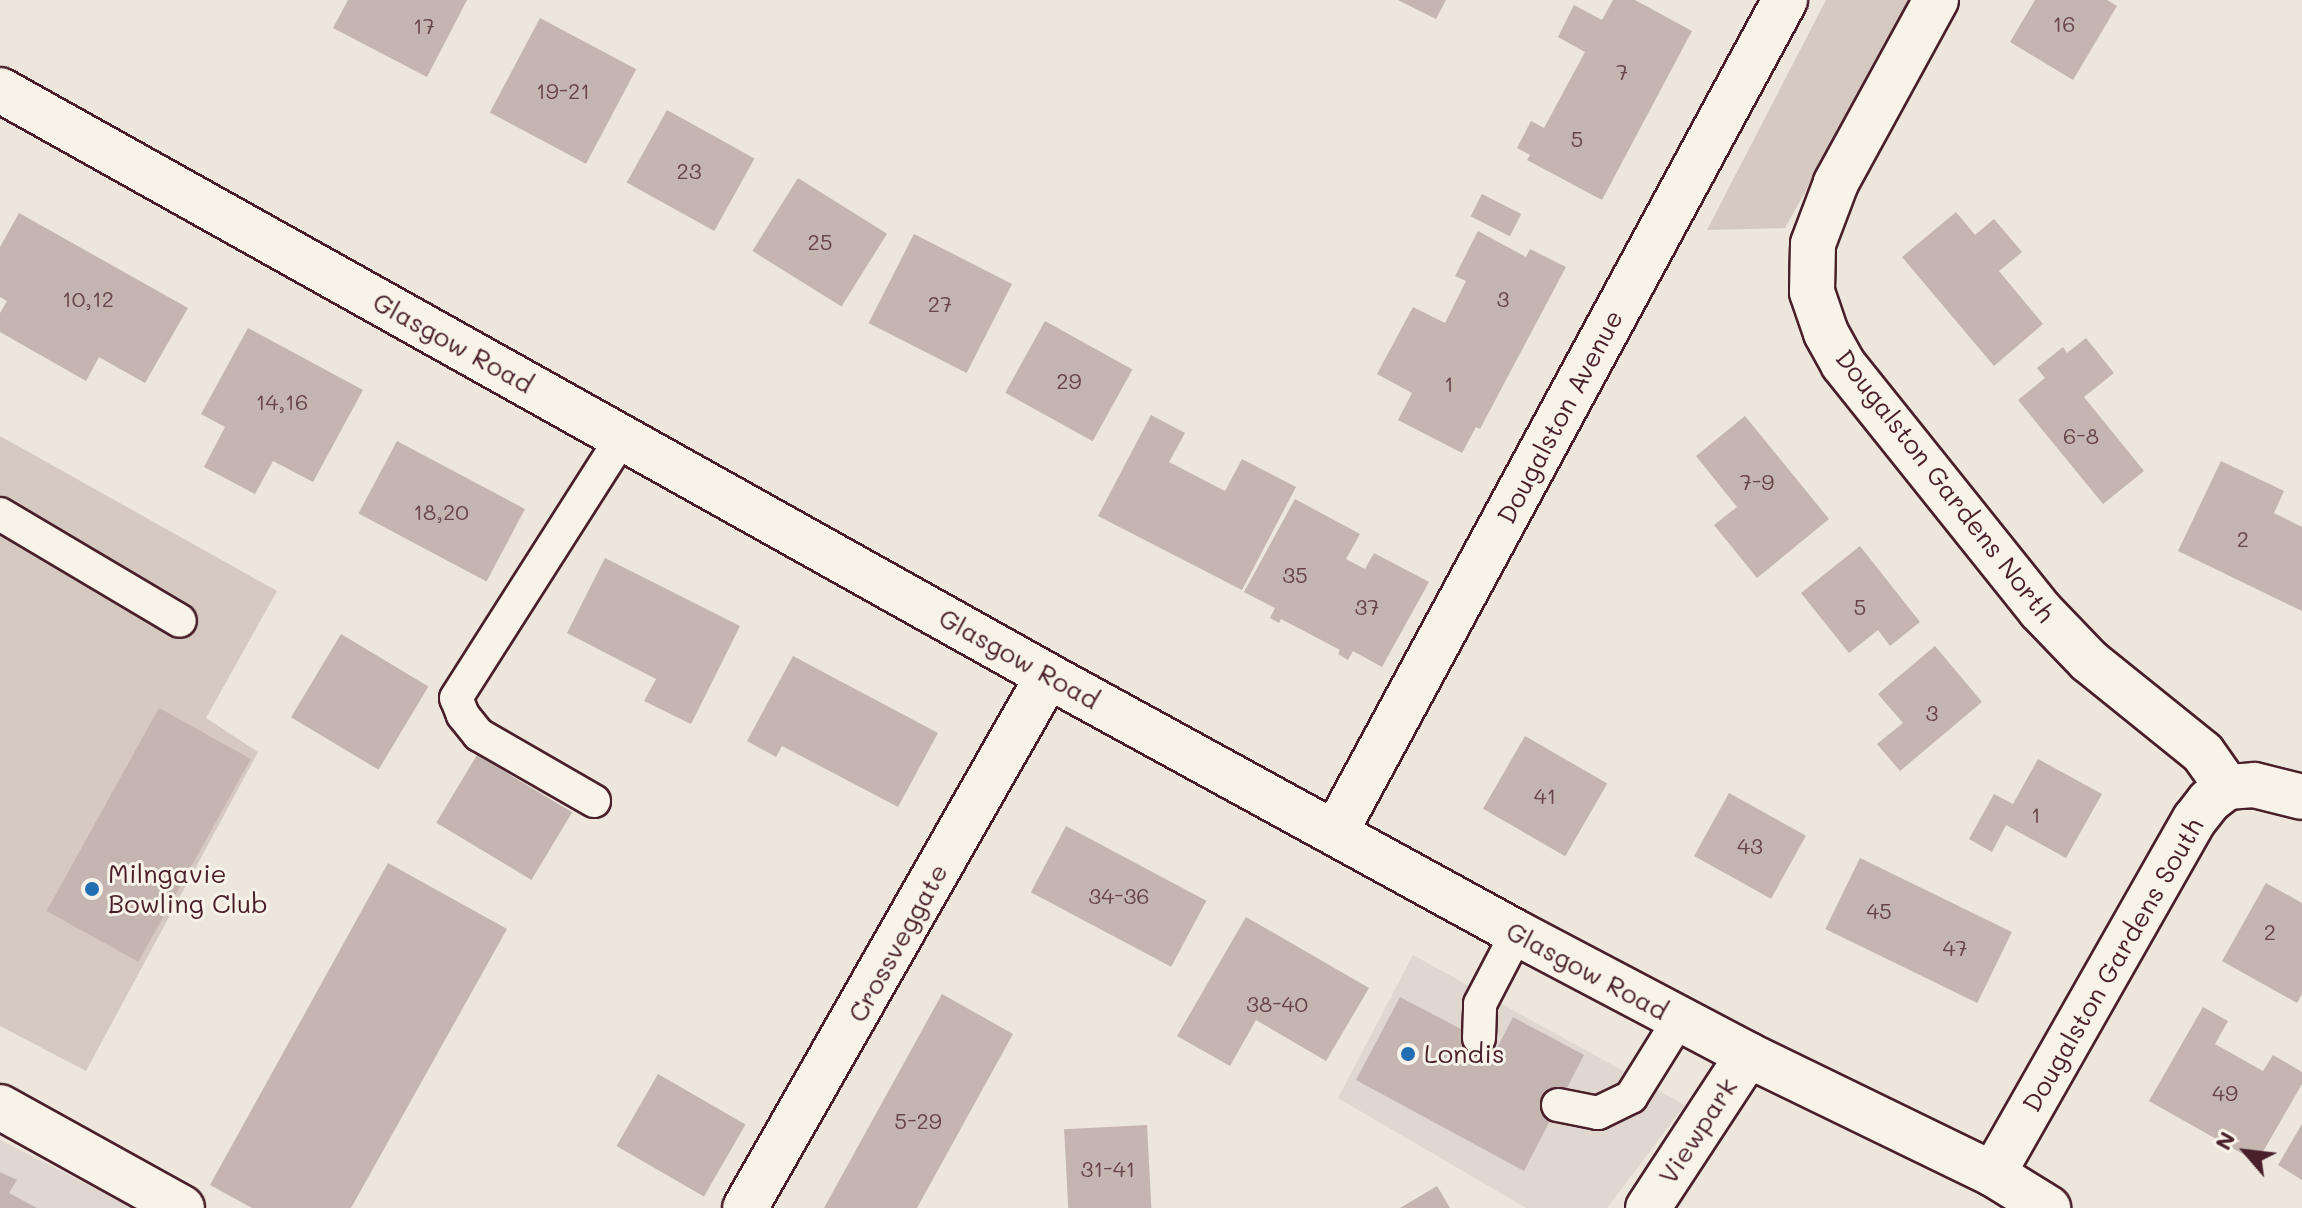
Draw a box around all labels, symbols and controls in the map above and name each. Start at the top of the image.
house number: 16 [2052,11,2076,37]
house number: 17 [413,13,435,39]
house number: 7 [1616,59,1628,85]
house number: 19-21 [536,78,590,104]
house number: 5 [1571,126,1583,152]
house number: 23 [676,158,702,184]
house number: 25 [807,229,833,255]
house number: 10,12 [62,286,114,312]
street label: Glasgow Road [367,286,539,400]
house number: 3 [1497,286,1509,312]
house number: 27 [928,291,952,317]
street label: Dougalston Avenue [1490,305,1630,529]
street label: Dougalston Gardens North [1829,343,2061,629]
house number: 29 [1056,368,1082,394]
house number: 1 [1444,371,1454,397]
house number: 14,16 [256,389,308,415]
house number: 6-8 [2063,423,2099,449]
house number: 7-9 [1740,469,1774,495]
house number: 18,20 [413,499,469,525]
house number: 2 [2237,526,2249,552]
house number: 35 [1282,562,1308,588]
house number: 37 [1354,594,1380,620]
house number: 5 [1854,594,1866,620]
street label: Glasgow Road [933,602,1105,716]
house number: 3 [1926,700,1938,726]
house number: 41 [1534,783,1556,809]
house number: 1 [2031,802,2041,828]
street label: Dougalston Gardens South [2016,812,2210,1118]
house number: 43 [1737,833,1763,859]
place label: Milngavie Bowling Club [108,858,268,920]
street label: Crossveggate [842,858,954,1028]
marker: Milngavie Bowling Club [83,880,101,898]
house number: 34-36 [1088,883,1150,909]
house number: 45 [1866,898,1892,924]
street label: Glasgow Road [1501,915,1673,1027]
house number: 2 [2264,919,2276,945]
house number: 47 [1942,935,1968,961]
house number: 38-40 [1246,991,1308,1017]
place label: Londis [1424,1038,1505,1070]
marker: Londis [1399,1045,1417,1063]
street label: Viewpark [1652,1072,1744,1190]
house number: 49 [2212,1080,2238,1106]
house number: 5-29 [894,1108,942,1134]
north arrow [2206,1112,2286,1192]
text: N [2208,1126,2241,1155]
house number: 31-41 [1081,1156,1135,1182]

